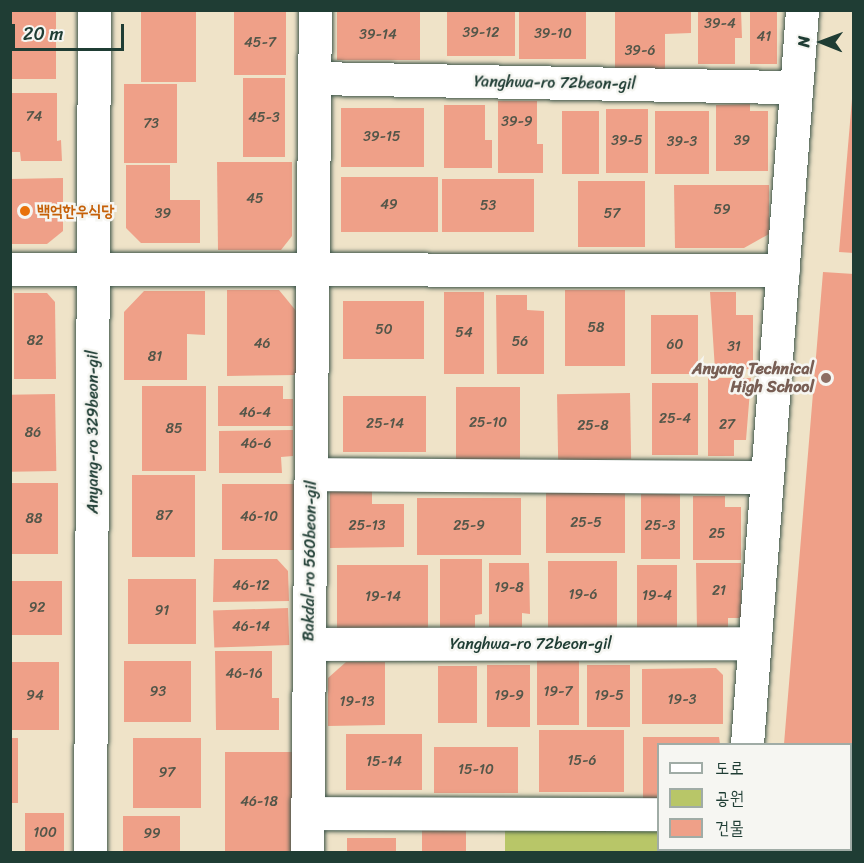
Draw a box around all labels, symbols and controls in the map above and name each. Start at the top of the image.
scale bar [15,12,128,50]
north arrow [792,12,852,72]
house number: 39-4 [704,16,736,32]
text: 20 m [23,18,63,50]
house number: 39-12 [463,25,499,41]
house number: 39-10 [534,26,572,42]
house number: 39-14 [359,27,397,43]
house number: 41 [757,29,771,45]
house number: 45-7 [244,35,276,51]
text: N [789,36,818,47]
house number: 39-6 [625,43,655,59]
street label: Yanghwa-ro 72beon-gil [474,72,636,94]
house number: 74 [26,109,42,125]
house number: 45-3 [248,110,280,126]
house number: 39-9 [501,114,533,130]
house number: 73 [143,116,159,132]
house number: 39-15 [363,129,401,145]
house number: 39-5 [611,133,643,149]
house number: 39 [734,133,750,149]
house number: 39-3 [667,134,697,150]
house number: 45 [246,191,264,207]
house number: 49 [380,197,398,213]
house number: 53 [480,198,496,214]
place label: 백억한우식당 [37,201,114,221]
house number: 59 [713,202,731,218]
marker: 백억한우식당 [18,204,32,218]
house number: 39 [155,206,171,222]
house number: 57 [604,206,620,222]
house number: 58 [588,320,604,336]
house number: 50 [375,322,393,338]
house number: 54 [455,325,473,341]
house number: 82 [27,333,43,349]
house number: 56 [512,334,528,350]
house number: 46 [254,336,270,352]
house number: 60 [667,337,683,353]
house number: 31 [727,339,741,355]
house number: 81 [148,349,162,365]
street label: Anyang-ro 329beon-gil [83,350,103,514]
place label: Anyang Technical High School [692,359,814,397]
marker: Anyang Technical High School [819,371,833,385]
house number: 46-4 [239,405,271,421]
house number: 25-4 [659,411,691,427]
house number: 25-10 [469,415,507,431]
house number: 25-14 [366,416,404,432]
house number: 27 [719,417,735,433]
house number: 25-8 [577,418,609,434]
house number: 85 [166,421,182,437]
house number: 86 [25,425,41,441]
house number: 46-6 [240,436,272,452]
street label: Bakdal-ro 560beon-gil [299,480,321,642]
house number: 87 [156,508,172,524]
house number: 46-10 [240,509,278,525]
house number: 88 [26,511,42,527]
house number: 25-5 [570,515,602,531]
house number: 25-13 [349,518,385,534]
house number: 25-9 [453,518,485,534]
house number: 25-3 [645,518,675,534]
house number: 25 [709,526,725,542]
house number: 46-12 [232,578,270,594]
house number: 19-8 [494,580,524,596]
house number: 21 [712,583,726,599]
house number: 19-6 [568,587,598,603]
house number: 19-4 [642,588,672,604]
house number: 19-14 [365,589,401,605]
house number: 92 [29,600,45,616]
house number: 91 [155,603,169,619]
house number: 46-14 [232,619,270,635]
street label: Yanghwa-ro 72beon-gil [450,634,612,654]
house number: 46-16 [225,666,263,682]
house number: 93 [150,684,166,700]
house number: 19-7 [543,684,573,700]
house number: 94 [26,688,44,704]
house number: 19-9 [494,688,524,704]
house number: 19-5 [594,688,624,704]
house number: 19-3 [668,692,696,708]
house number: 19-13 [340,694,374,710]
legend [657,743,852,851]
text: 도로 [715,752,744,784]
house number: 15-6 [567,753,597,769]
house number: 15-14 [366,754,402,770]
house number: 15-10 [458,762,494,778]
house number: 97 [159,765,175,781]
text: 공원 [715,782,744,814]
house number: 46-18 [240,794,278,810]
text: 건물 [715,812,744,844]
house number: 100 [33,825,57,841]
house number: 99 [143,826,161,842]

